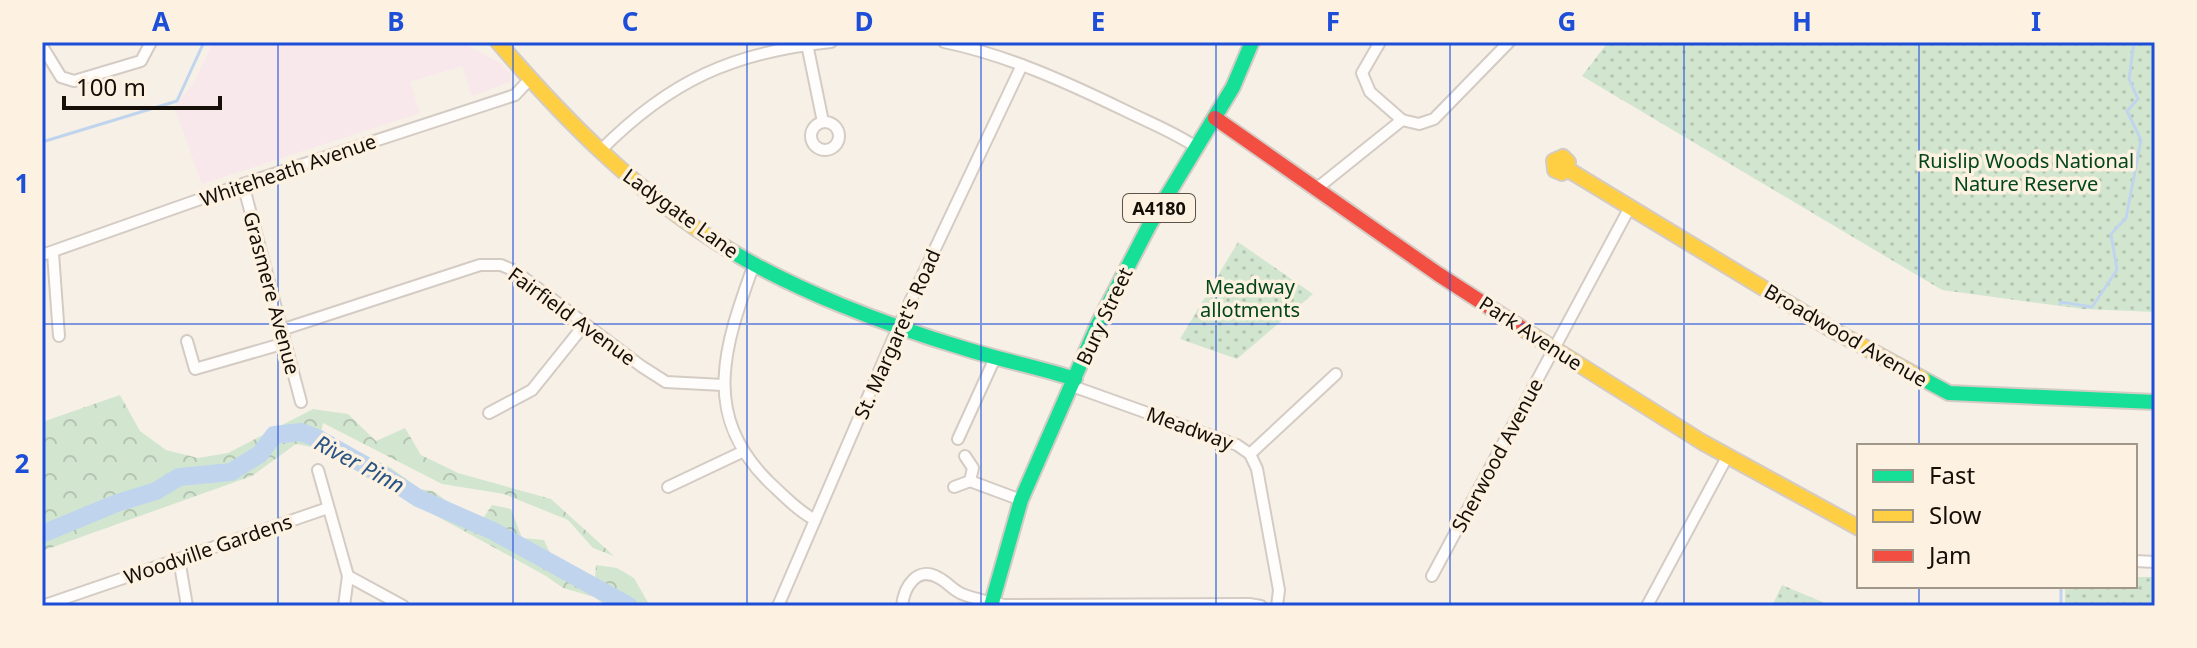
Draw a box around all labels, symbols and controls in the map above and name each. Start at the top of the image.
text: A [152,3,170,39]
text: B [387,3,405,39]
text: C [622,3,638,39]
text: D [854,3,874,39]
text: E [1091,3,1105,39]
text: F [1326,3,1340,39]
text: G [1558,3,1576,39]
text: H [1792,3,1812,39]
text: I [2031,3,2041,39]
scale bar [64,60,220,110]
text: 100 m [76,70,146,103]
street label: Whiteheath Avenue [196,127,380,213]
park label: Ruislip Woods National Nature Reserve [1918,147,2134,197]
street label: Ladygate Lane [618,162,744,264]
text: 1 [15,165,29,201]
road number: A4180 [1123,194,1195,222]
street label: Grasmere Avenue [237,208,307,378]
street label: St. Margaret's Road [847,245,947,423]
street label: Fairfield Avenue [503,261,641,371]
street label: Bury Street [1070,263,1138,369]
park label: Meadway allotments [1200,273,1300,323]
street label: Broadwood Avenue [1760,277,1932,393]
street label: Park Avenue [1474,290,1588,376]
street label: Sherwood Avenue [1445,373,1549,537]
street label: Meadway [1143,400,1238,456]
water label: River Pinn [310,427,410,499]
legend [1857,444,2137,588]
text: 2 [15,445,30,481]
text: Fast [1929,458,1975,491]
text: Slow [1929,498,1981,531]
street label: Woodville Gardens [120,508,296,590]
text: Jam [1927,538,1971,571]

